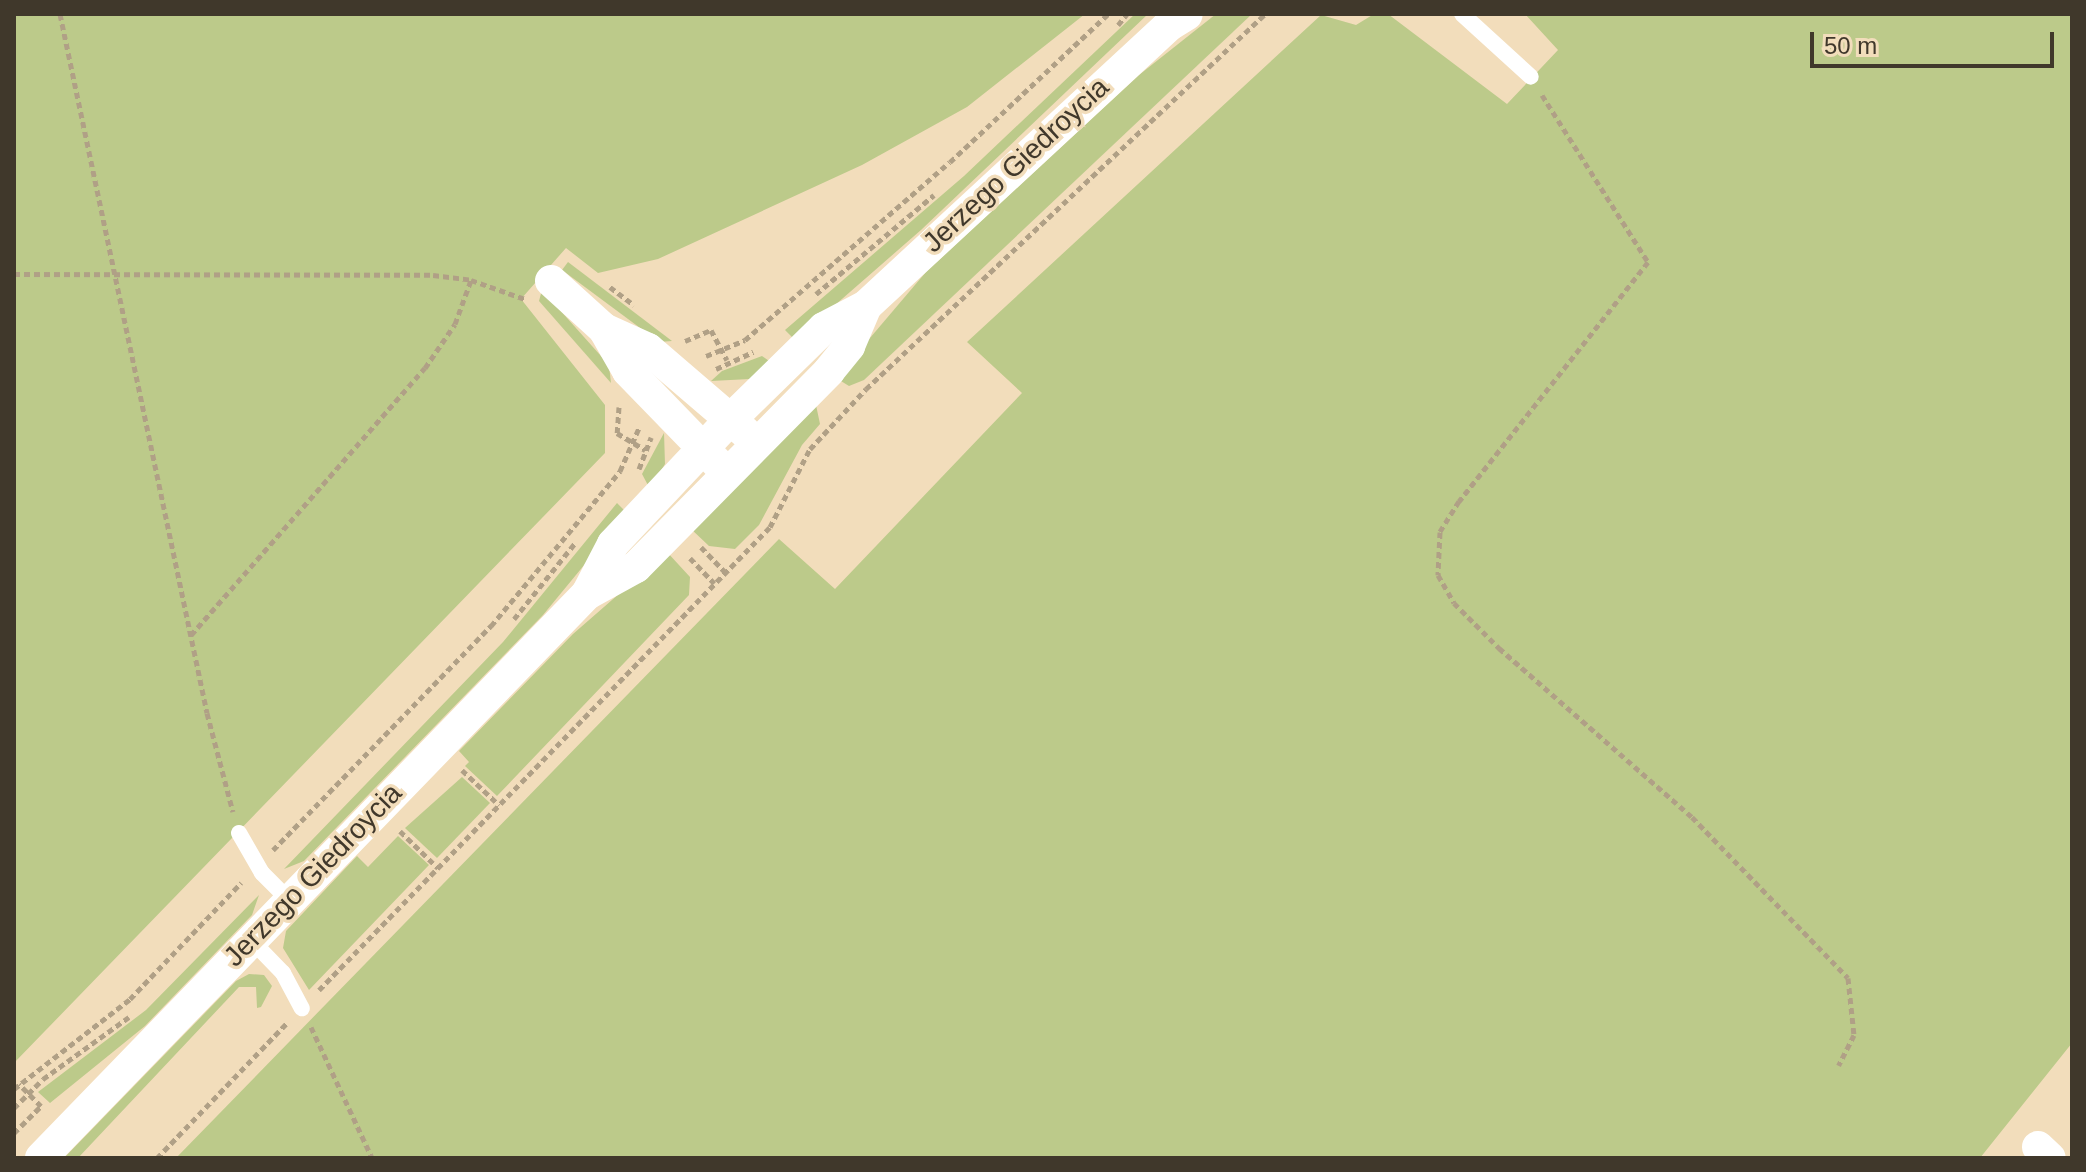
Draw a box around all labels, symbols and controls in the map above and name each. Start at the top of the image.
scale bar [1814,16,2058,66]
text: 50 m [1824,32,1877,59]
street label: Jerzego Giedroycia [916,70,1116,260]
street label: Jerzego Giedroycia [217,777,409,973]

